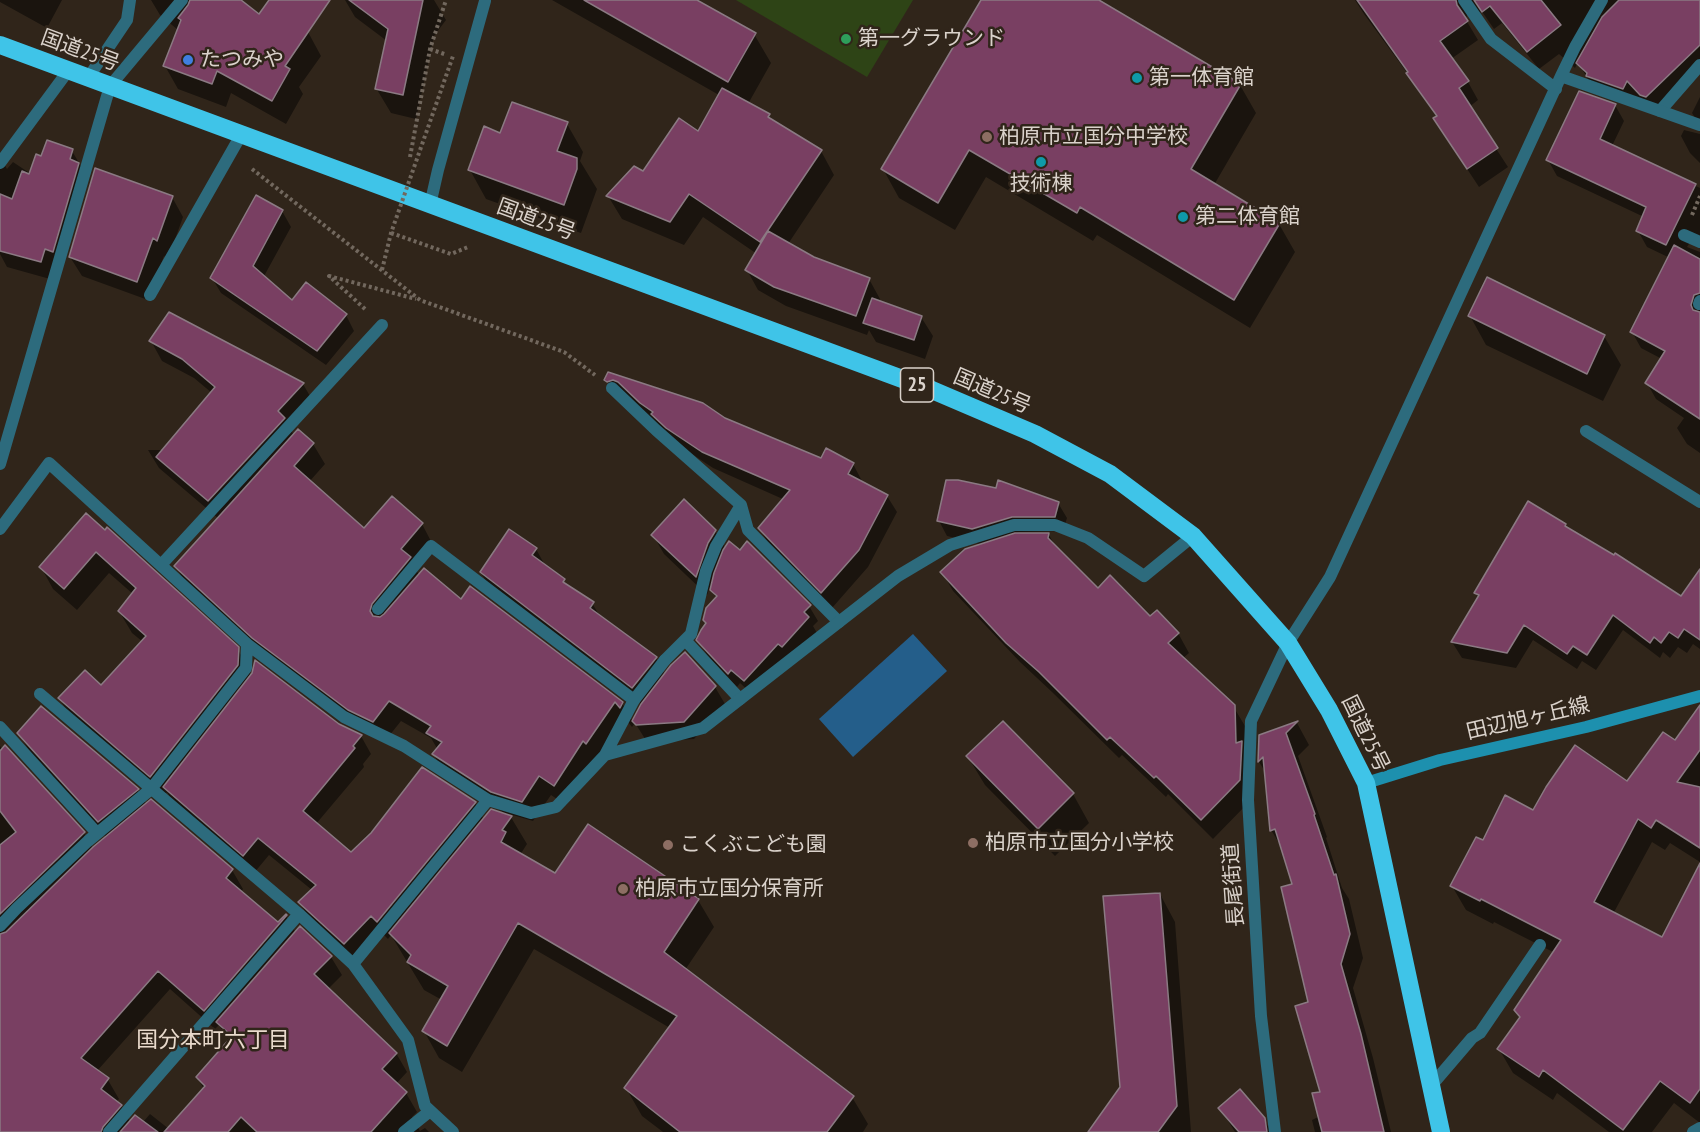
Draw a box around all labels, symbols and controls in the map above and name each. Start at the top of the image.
street label: 国道25号 [37,25,123,77]
place label: 第一グラウンド [858,26,1005,52]
marker: 第一グラウンド [839,32,853,46]
place label: たつみや [200,47,284,73]
marker: たつみや [181,53,195,67]
place label: 第一体育館 [1149,65,1254,91]
marker: 第一体育館 [1130,71,1144,85]
place label: 柏原市立国分中学校 [999,124,1188,150]
marker: 柏原市立国分中学校 [980,130,994,144]
marker: 技術棟 [1034,155,1048,169]
place label: 技術棟 [1010,171,1072,197]
street label: 国道25号 [493,194,579,246]
place label: 第二体育館 [1195,204,1300,230]
marker: 第二体育館 [1176,210,1190,224]
street label: 国道25号 [949,364,1035,420]
road number: 25 [900,368,934,402]
street label: 国道25号 [1336,692,1394,776]
street label: 田辺旭ヶ丘線 [1464,693,1592,745]
place label: 柏原市立国分小学校 [985,830,1174,856]
place label: こくぶこども園 [680,832,827,858]
marker: 柏原市立国分小学校 [966,836,980,850]
marker: こくぶこども園 [661,838,675,852]
street label: 長尾街道 [1219,842,1249,928]
place label: 柏原市立国分保育所 [635,876,824,902]
marker: 柏原市立国分保育所 [616,882,630,896]
district label: 国分本町六丁目 [136,1028,290,1054]

